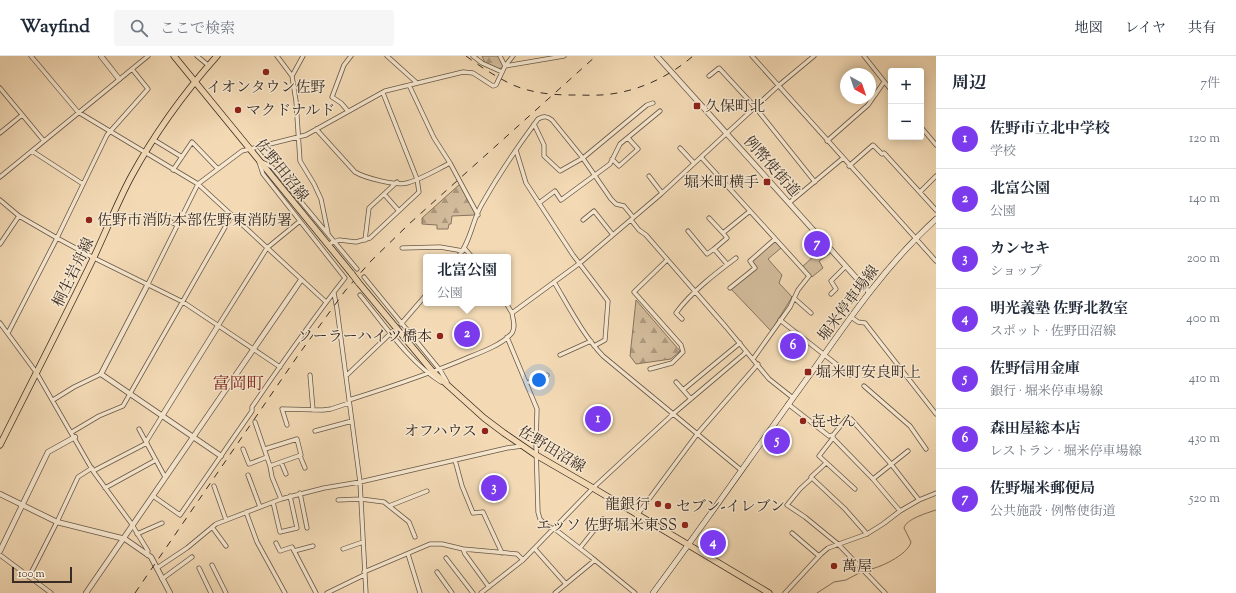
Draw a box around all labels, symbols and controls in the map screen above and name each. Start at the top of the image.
search box [114,10,394,46]
text: Wayfind [20,14,90,41]
icon: search [128,17,150,39]
text: ここで検索 [160,19,235,40]
text: 地図 [1075,19,1103,39]
text: レイヤ [1125,19,1166,39]
text: 共有 [1188,19,1216,39]
marker: イオンタウン佐野 [261,67,271,77]
north arrow [840,68,876,104]
map controls [888,68,924,140]
button: + [888,68,924,104]
text: 周辺 [952,72,986,96]
text: 7件 [1200,75,1220,93]
place label: イオンタウン佐野 [207,78,325,99]
place label: 久保町北 [705,97,765,118]
place label: マクドナルド [246,101,335,122]
marker: 久保町北 [692,101,702,111]
button: − [888,104,924,140]
marker: マクドナルド [233,105,243,115]
text: 佐野市立北中学校 [990,119,1110,140]
text: 1 [963,130,967,148]
text: 120 m [1189,130,1220,148]
street label: 例幣使街道 [738,132,804,202]
street label: 佐野田沼線 [249,135,313,207]
text: 学校 [990,143,1016,161]
place label: 堀米町横手 [684,173,759,194]
marker: 堀米町横手 [762,177,772,187]
text: 北富公園 [990,179,1050,200]
text: 2 [962,190,968,208]
text: 140 m [1189,190,1220,208]
text: 公園 [990,203,1016,221]
place label: 佐野市消防本部佐野東消防署 [97,211,292,232]
marker: 佐野市消防本部佐野東消防署 [84,215,94,225]
pin: 7 [804,229,830,259]
street label: 桐生岩舟線 [48,234,100,311]
text: カンセキ [990,239,1050,260]
text: 3 [962,250,968,268]
text: 200 m [1187,250,1220,268]
popup [423,254,511,306]
text: 北富公園 [437,261,497,282]
street label: 堀米停車場線 [814,262,885,346]
text: ショップ [990,263,1042,281]
text: 公園 [437,285,463,303]
text: 明光義塾 佐野北教室 [990,299,1128,320]
text: 4 [962,310,968,328]
text: 400 m [1186,310,1220,328]
pin: 2 [454,319,480,349]
text: スポット · 佐野田沼線 [990,323,1116,341]
place label: ソーラーハイツ橋本 [298,327,432,348]
marker: ソーラーハイツ橋本 [435,331,445,341]
pin: 6 [780,331,806,361]
text: 佐野信用金庫 [990,359,1080,380]
place label: 堀米町安良町上 [816,363,921,384]
marker: 堀米町安良町上 [803,367,813,377]
your location [529,370,549,390]
text: 5 [963,370,967,388]
text: 410 m [1189,370,1220,388]
district label: 富岡町 [213,373,264,397]
text: 銀行 · 堀米停車場線 [990,383,1103,401]
pin: 1 [585,404,611,434]
place label: 㐂せん [811,412,856,433]
marker: 㐂せん [798,416,808,426]
text: 森田屋総本店 [990,419,1080,440]
place label: オフハウス [404,422,477,443]
street label: 佐野田沼線 [514,422,589,479]
marker: オフハウス [480,426,490,436]
pin: 5 [764,426,790,456]
text: 6 [962,430,968,448]
text: 430 m [1188,430,1220,448]
text: レストラン · 堀米停車場線 [990,443,1141,461]
pin: 3 [481,473,507,503]
text: 佐野堀米郵便局 [990,479,1095,500]
text: 7 [962,490,968,508]
text: 520 m [1189,490,1220,508]
place label: 龍銀行 [605,495,650,516]
place label: セブン-イレブン [676,497,785,518]
marker: 龍銀行 [653,499,663,509]
marker: セブン-イレブン [663,501,673,511]
text: 公共施設 · 例幣使街道 [990,503,1116,521]
place label: エッソ 佐野堀米東SS [536,516,677,537]
marker: エッソ 佐野堀米東SS [680,520,690,530]
pin: 4 [700,528,726,558]
place label: 萬屋 [842,557,872,578]
marker: 萬屋 [829,561,839,571]
scale bar [12,565,72,584]
text: 100 m [18,566,45,582]

